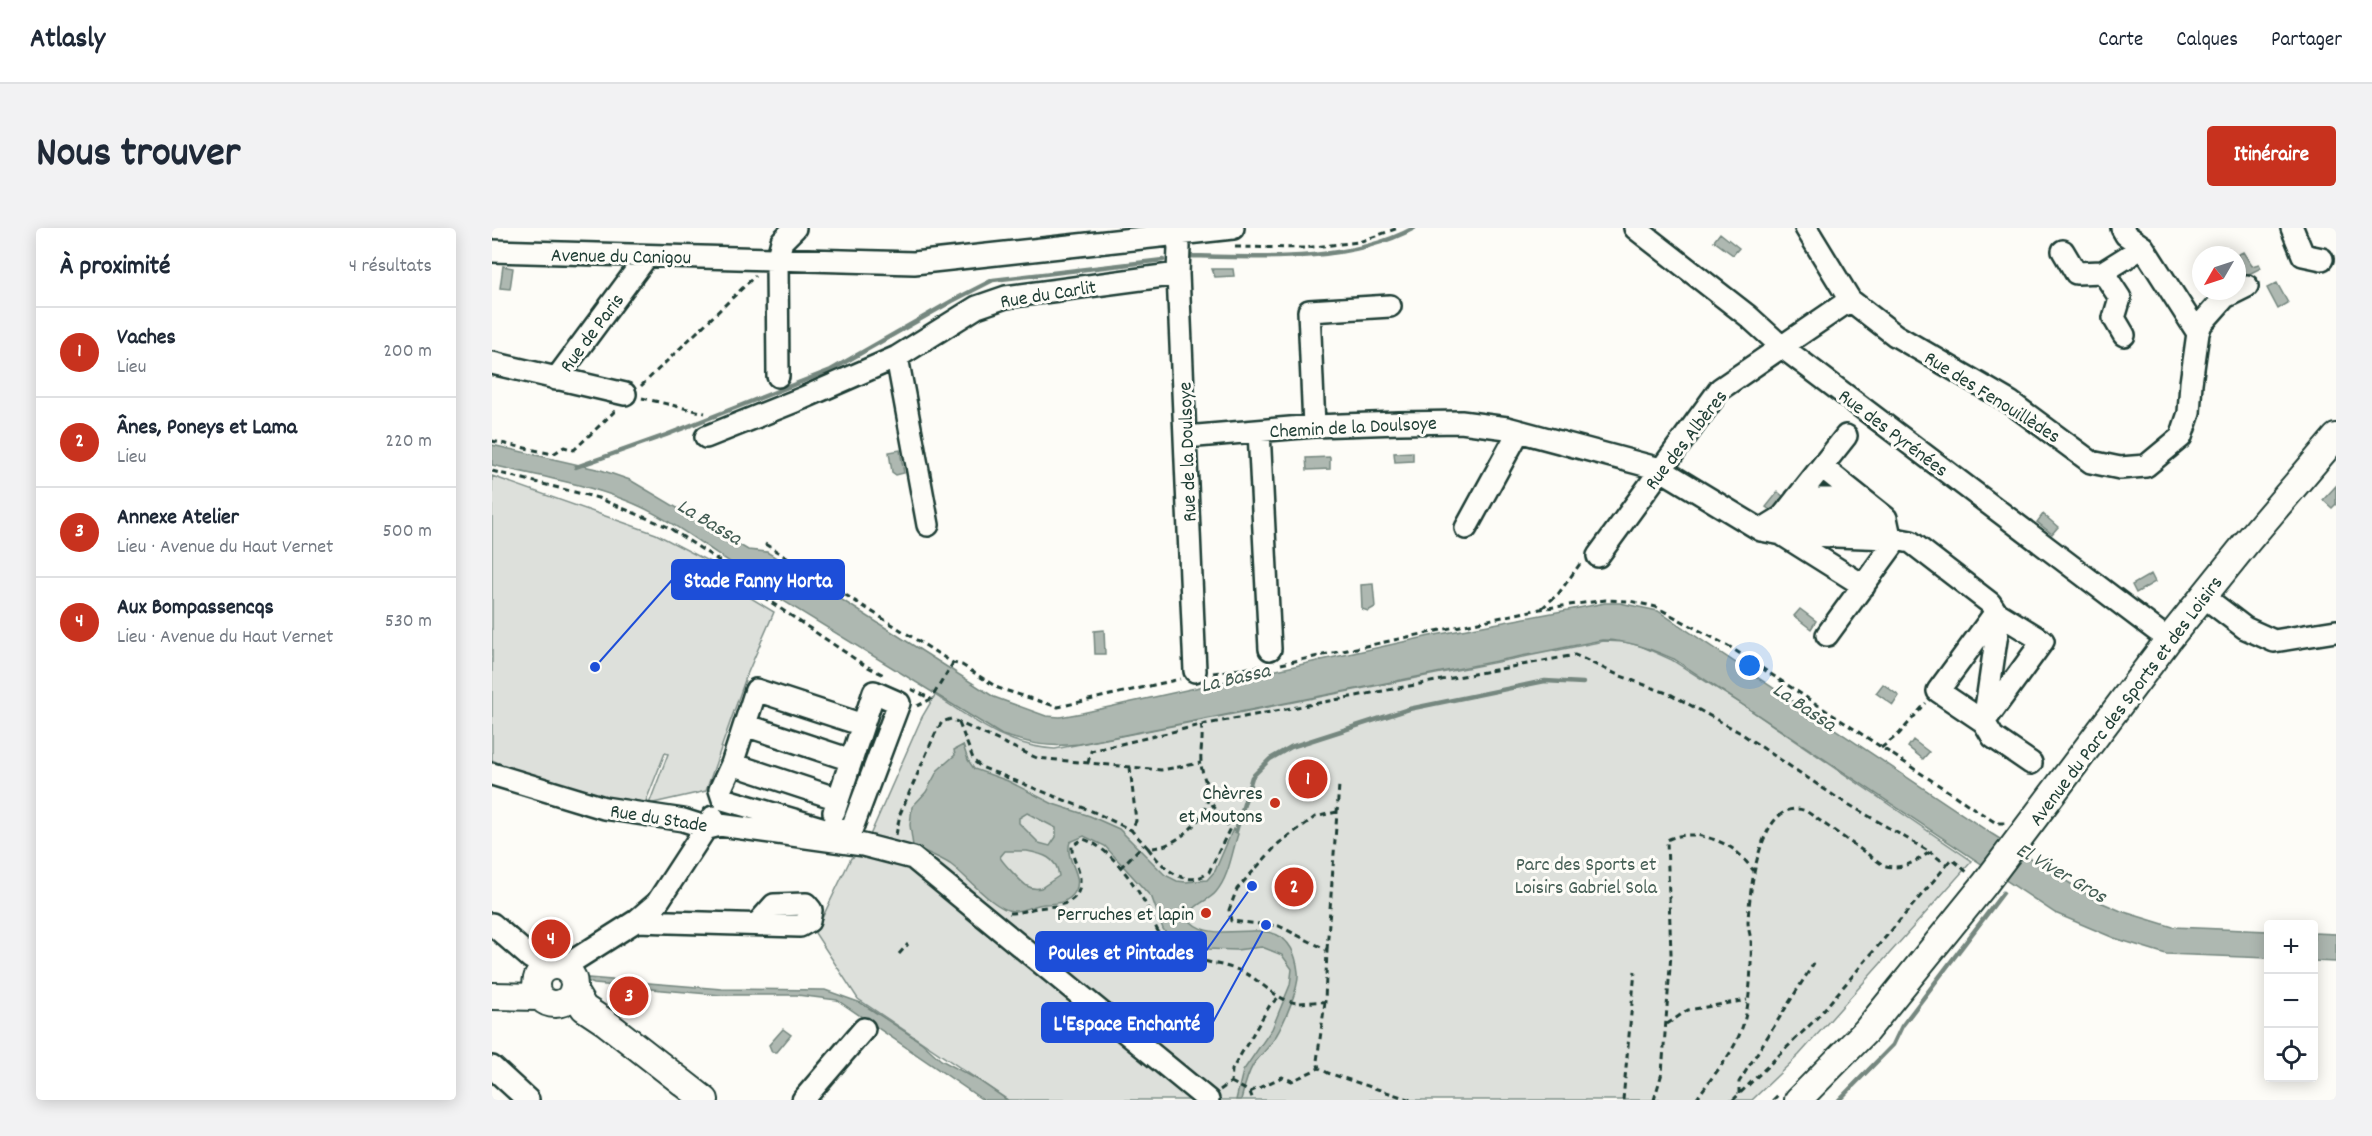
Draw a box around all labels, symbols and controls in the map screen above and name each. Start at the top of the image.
text: Atlasly [30,21,105,61]
text: Carte [2098,26,2143,56]
text: Calques [2176,26,2238,56]
text: Partager [2271,26,2342,56]
text: Nous trouver [36,126,240,186]
button: Itinéraire [2207,126,2336,186]
street label: Avenue du Canigou [551,243,691,273]
north arrow [2192,246,2246,300]
text: À proximité [60,249,170,286]
text: 4 résultats [349,253,432,281]
street label: Rue du Carlit [998,275,1098,317]
street label: Rue de Paris [554,288,632,379]
text: Vaches [117,323,176,354]
text: 1 [77,338,82,366]
text: 200 m [383,338,432,366]
street label: Rue des Fenouillèdes [1918,345,2065,452]
text: Lieu [117,354,146,382]
street label: Rue de la Doulsoye [1173,381,1205,522]
street label: Rue des Pyrénées [1831,384,1953,485]
street label: Rue des Albères [1639,385,1735,497]
street label: Chemin de la Doulsoye [1269,411,1438,447]
text: Ânes, Poneys et Lama [117,413,297,444]
text: 2 [75,428,84,456]
text: 220 m [385,428,432,456]
text: Lieu [117,444,146,472]
water label: La Bassa [670,493,747,555]
text: Annexe Atelier [117,503,239,534]
text: 3 [75,518,84,546]
text: 500 m [383,518,432,546]
text: Lieu · Avenue du Haut Vernet [117,534,333,562]
callout: Stade Fanny Horta [672,560,844,599]
text: Stade Fanny Horta [684,568,833,598]
street label: Avenue du Parc des Sports et des Loisirs [2024,571,2231,833]
text: Aux Bompassencqs [117,593,274,624]
text: 4 [75,608,84,636]
text: 530 m [385,608,432,636]
text: Lieu · Avenue du Haut Vernet [117,624,333,652]
your location [1735,651,1764,680]
water label: La Bassa [1198,657,1275,702]
water label: La Bassa [1766,676,1842,741]
pin: 1 [1288,756,1328,802]
place label: Chèvres et Moutons [1179,781,1263,832]
marker: Chèvres et Moutons [1268,796,1282,810]
street label: Rue du Stade [608,798,709,841]
water label: El Viver Gros [2009,836,2113,913]
park label: Parc des Sports et Loisirs Gabriel Sola [1515,852,1658,903]
pin: 2 [1274,864,1314,910]
place label: Perruches et lapin [1057,902,1194,930]
marker: Perruches et lapin [1199,906,1213,920]
pin: 4 [532,916,570,962]
map controls [2264,920,2318,1082]
button: + [2264,920,2318,974]
callout: Poules et Pintades [1036,932,1206,971]
text: Poules et Pintades [1048,940,1194,970]
pin: 3 [610,974,648,1018]
button: − [2264,974,2318,1028]
callout: L'Espace Enchanté [1042,1003,1213,1042]
text: L'Espace Enchanté [1054,1011,1200,1041]
button: locate [2264,1028,2318,1082]

